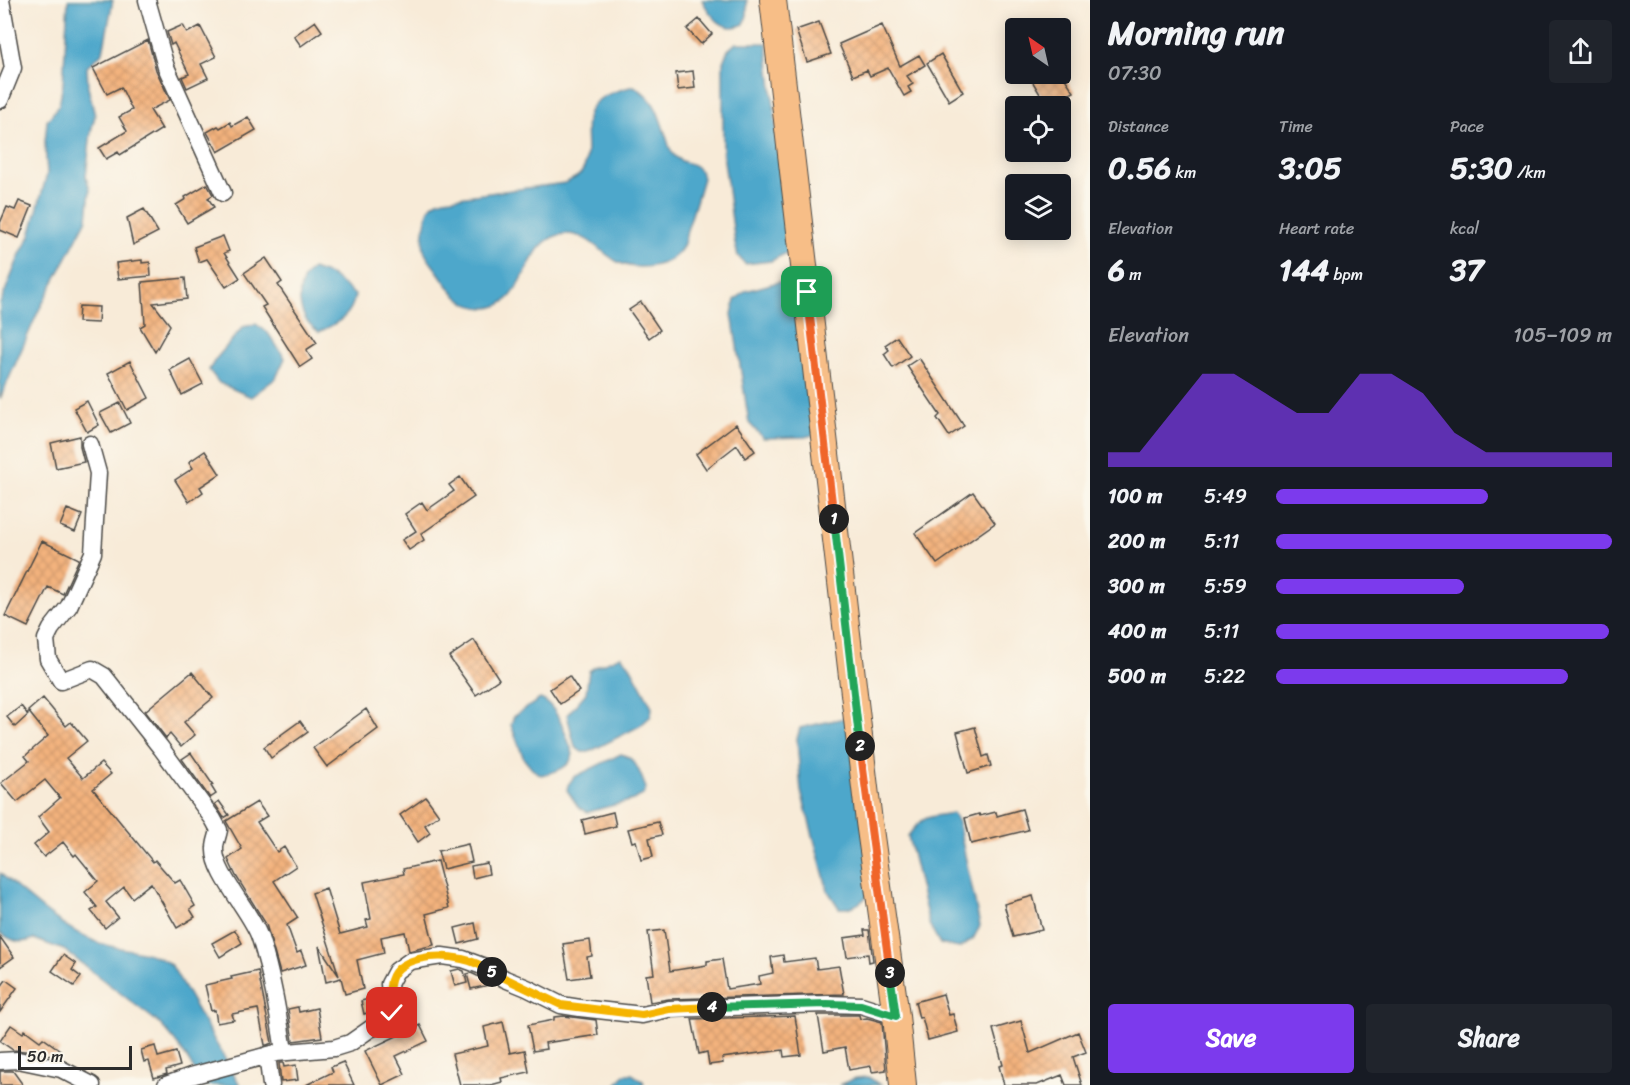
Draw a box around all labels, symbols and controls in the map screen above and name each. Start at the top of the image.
text: Morning run [1108,4,1284,62]
north arrow [1005,18,1071,84]
map controls [1005,18,1071,240]
button: share [1549,20,1612,83]
text: 07:30 [1108,56,1162,91]
button: locate [1005,96,1071,162]
text: Distance [1108,112,1169,141]
text: Time [1279,112,1313,141]
text: Pace [1450,112,1484,141]
text: 0.56 [1108,141,1171,195]
text: 3:05 [1279,141,1342,195]
text: 5:30 [1450,141,1513,195]
text: km [1171,158,1196,187]
text: /km [1513,158,1546,187]
button: layers [1005,174,1071,240]
text: Elevation [1108,214,1173,243]
text: Heart rate [1279,214,1354,243]
text: kcal [1450,214,1479,243]
text: 6 [1108,243,1125,297]
text: 144 [1279,243,1329,297]
text: 37 [1450,243,1484,297]
text: m [1125,260,1142,289]
text: bpm [1329,260,1363,289]
pin [781,266,832,317]
icon: arrive [790,275,823,308]
text: Elevation [1108,318,1189,353]
text: 105–109 m [1513,318,1612,353]
text: 100 m [1108,479,1162,514]
text: 5:49 [1204,479,1247,514]
pin: 1 [819,504,849,534]
text: 1 [831,504,837,533]
text: 200 m [1108,524,1165,559]
text: 5:11 [1204,524,1239,559]
text: 300 m [1108,569,1165,604]
text: 5:59 [1204,569,1247,604]
text: 400 m [1108,614,1166,649]
text: 5:11 [1204,614,1239,649]
text: 500 m [1108,659,1166,694]
text: 5:22 [1204,659,1245,694]
pin: 2 [845,731,875,761]
text: 2 [855,731,865,760]
pin: 5 [477,957,507,987]
text: 5 [487,957,497,986]
pin: 3 [875,958,905,988]
text: 3 [886,958,894,987]
pin [366,987,417,1038]
pin: 4 [697,992,727,1022]
text: 4 [707,992,717,1021]
icon: check [375,996,408,1029]
button: Save [1108,1004,1354,1073]
button: Share [1366,1004,1612,1073]
text: 50 m [27,1042,63,1071]
scale bar [18,1043,132,1070]

